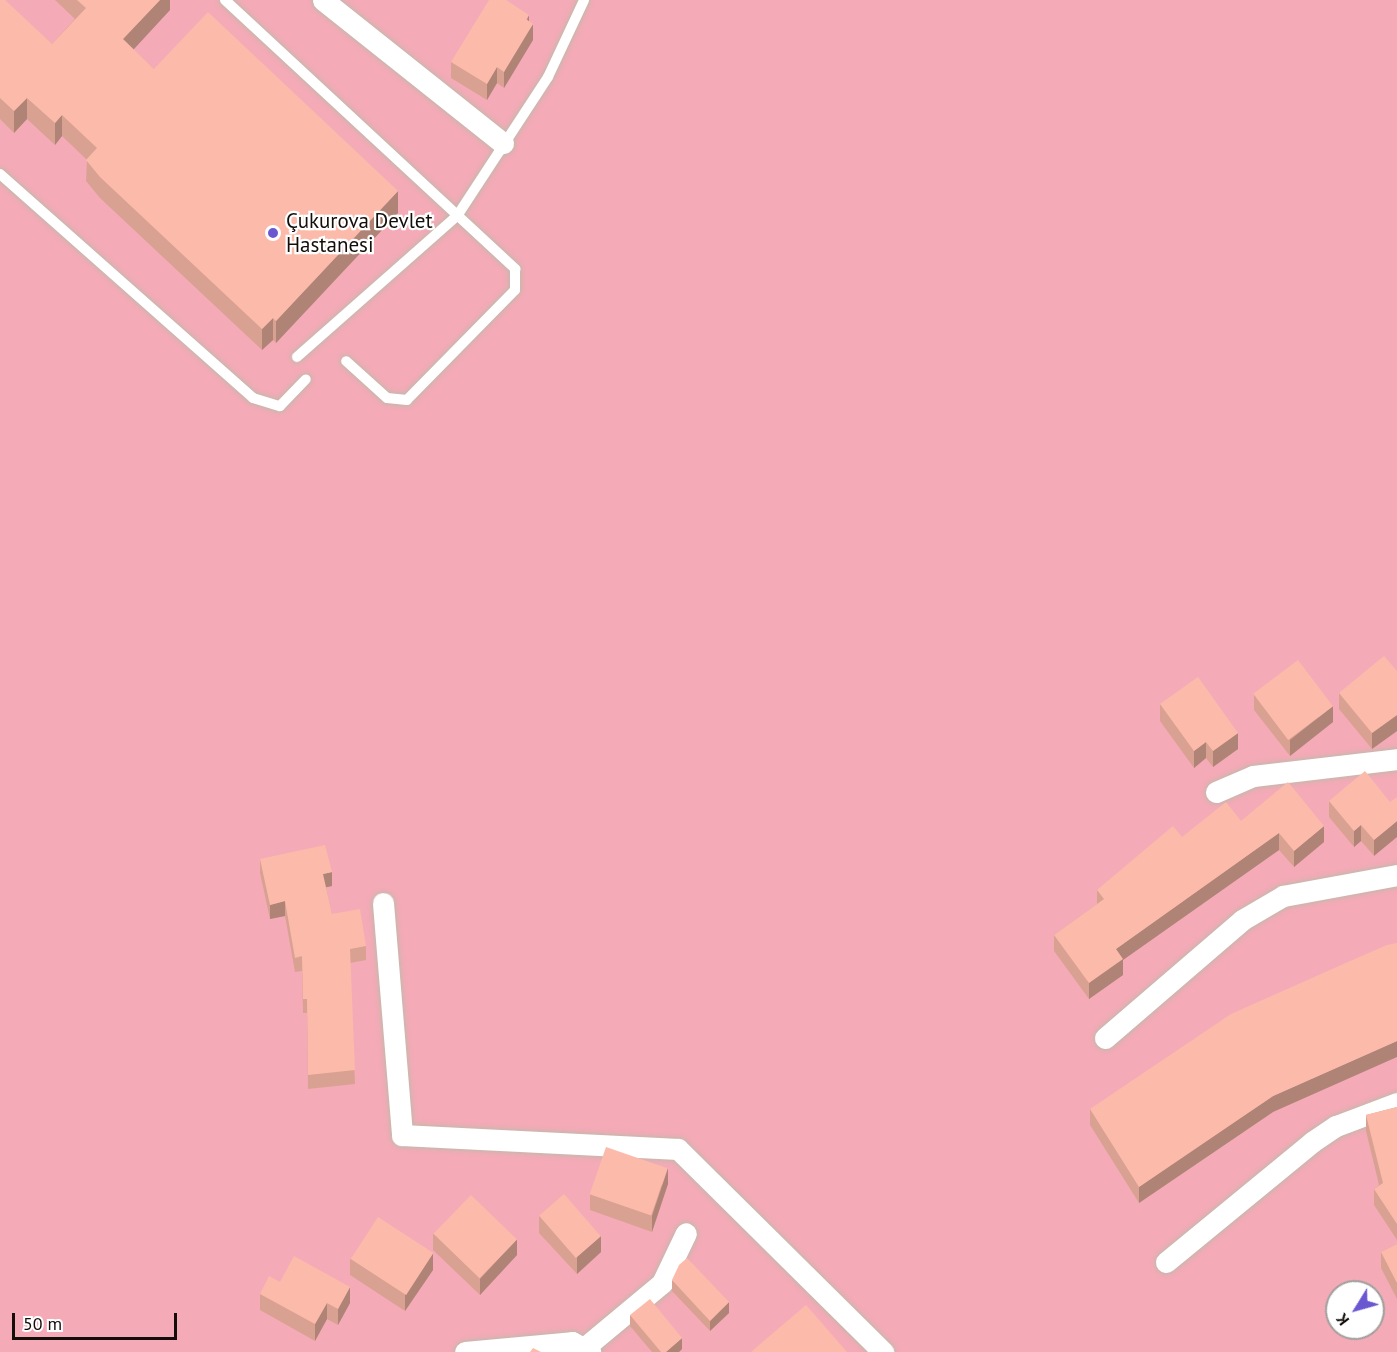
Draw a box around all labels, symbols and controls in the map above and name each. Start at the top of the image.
place label: Çukurova Devlet Hastanesi [286,208,433,258]
marker: Çukurova Devlet Hastanesi [264,224,282,242]
north arrow [1325,1280,1385,1340]
scale bar [15,1301,180,1339]
text: K [1331,1310,1353,1330]
text: 50 m [23,1312,62,1335]

